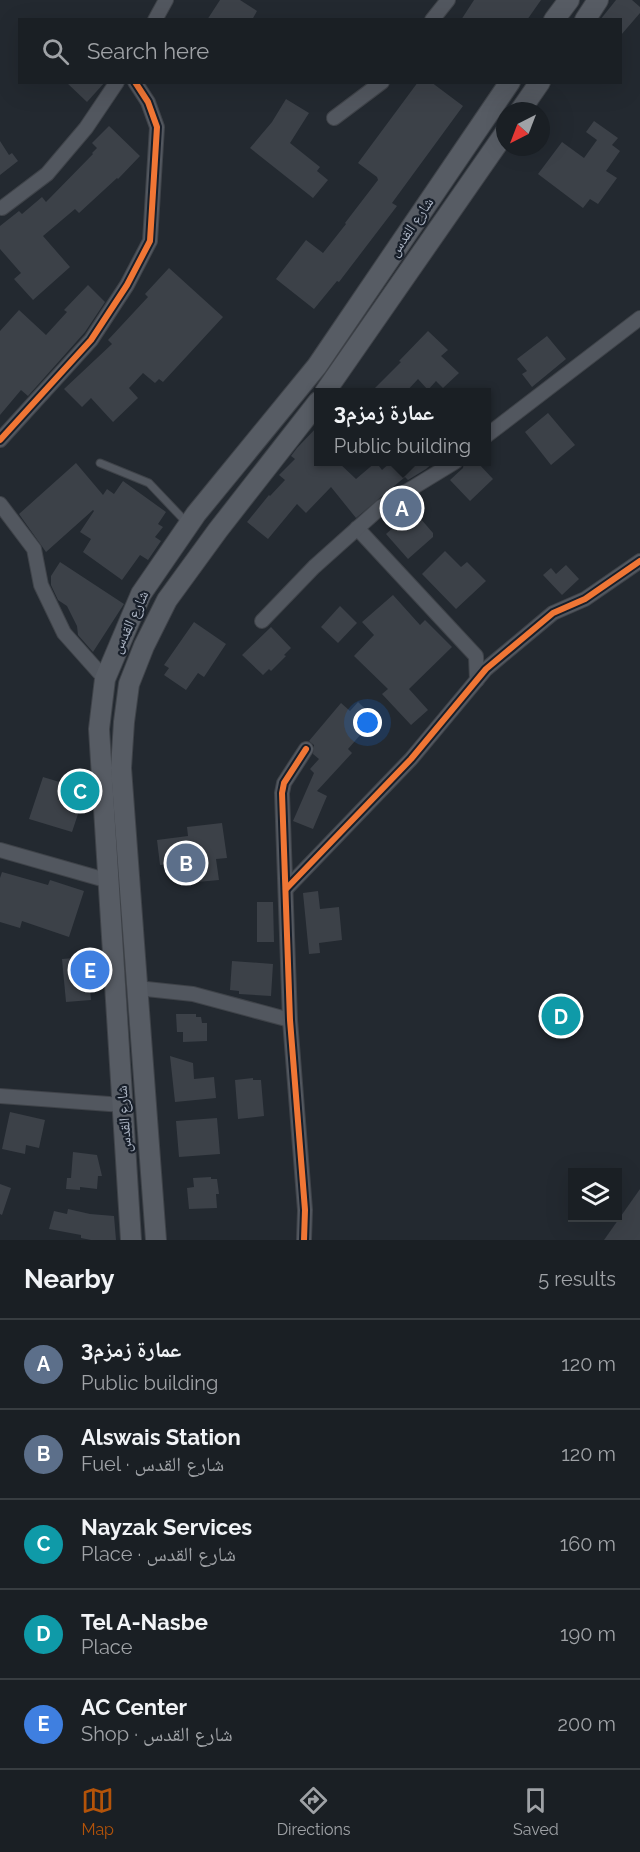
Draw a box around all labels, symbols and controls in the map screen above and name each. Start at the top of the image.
search box [18,18,622,84]
icon: search [39,35,72,68]
text: Search here [87,38,209,64]
north arrow [496,102,550,156]
street label: شارع القدس [385,194,438,260]
popup [314,388,491,466]
text: عمارة زمزم3 [334,399,434,425]
text: Public building [334,434,471,458]
pin: A [382,486,422,530]
street label: شارع القدس [108,588,153,657]
your location [353,708,382,737]
pin: C [60,768,100,814]
pin: B [166,840,206,886]
pin: E [70,948,110,992]
pin: D [542,994,580,1038]
street label: شارع القدس [113,1085,136,1153]
map controls [568,1168,622,1222]
button: layers [568,1168,622,1222]
text: Nearby [24,1264,114,1294]
text: 5 results [538,1267,616,1291]
text: عمارة زمزم3 [81,1336,181,1362]
text: A [37,1352,50,1376]
text: 120 m [561,1352,616,1376]
text: Public building [81,1371,218,1395]
text: Alswais Station [81,1424,241,1450]
text: B [37,1442,50,1466]
text: 120 m [561,1442,616,1466]
text: Fuel · شارع القدس [81,1452,224,1476]
text: Nayzak Services [81,1514,252,1540]
text: C [37,1532,50,1556]
text: 160 m [560,1532,616,1556]
text: Place · شارع القدس [81,1542,236,1566]
text: Tel A-Nasbe [81,1609,208,1635]
text: D [36,1622,51,1646]
text: 190 m [560,1622,616,1646]
text: Place [81,1635,132,1659]
text: AC Center [81,1694,187,1720]
text: E [37,1712,50,1736]
text: 200 m [558,1712,616,1736]
text: Shop · شارع القدس [81,1722,233,1746]
tab: Map [81,1784,114,1839]
tab: Directions [277,1784,351,1839]
tab: Saved [513,1784,559,1839]

